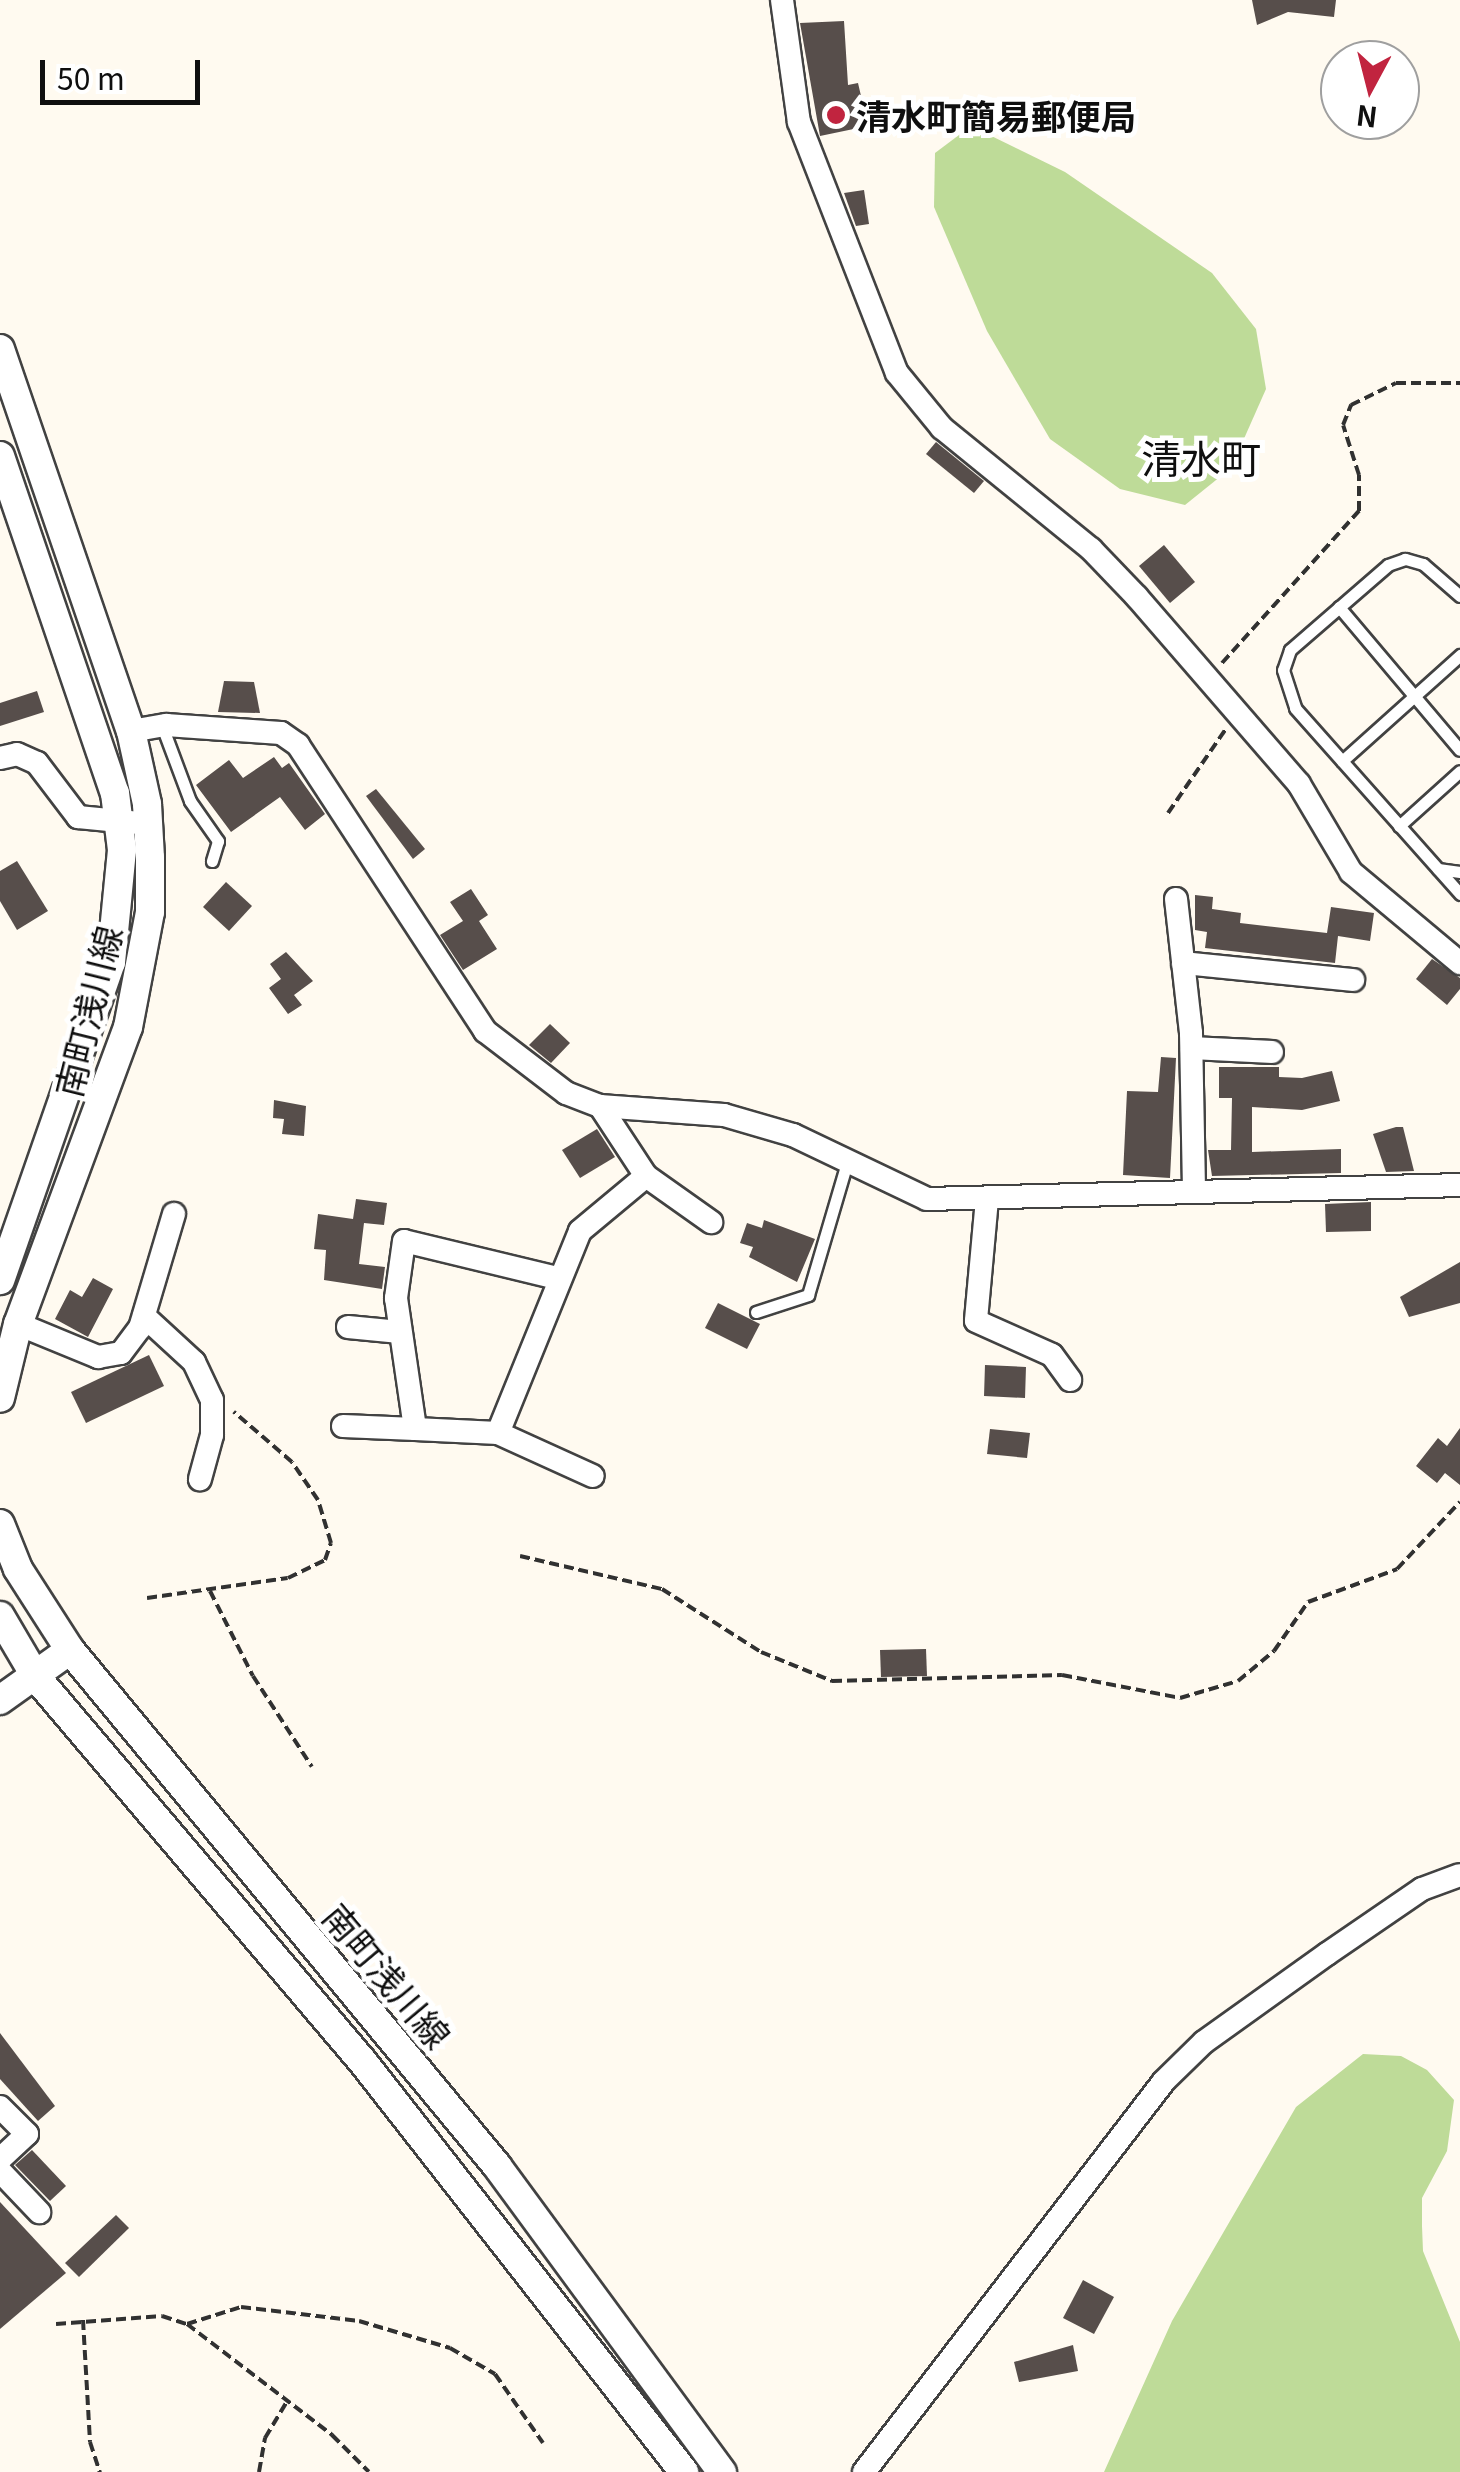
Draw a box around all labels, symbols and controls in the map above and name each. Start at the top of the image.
scale bar [45,40,205,102]
north arrow [1320,40,1420,140]
text: 50 m [57,55,125,99]
place label: 清水町簡易郵便局 [856,94,1136,136]
text: N [1354,97,1379,139]
marker: 清水町簡易郵便局 [825,104,847,126]
district label: 清水町 [1141,433,1261,481]
street label: 南町浅川線 [45,921,129,1101]
street label: 南町浅川線 [316,1894,460,2056]

